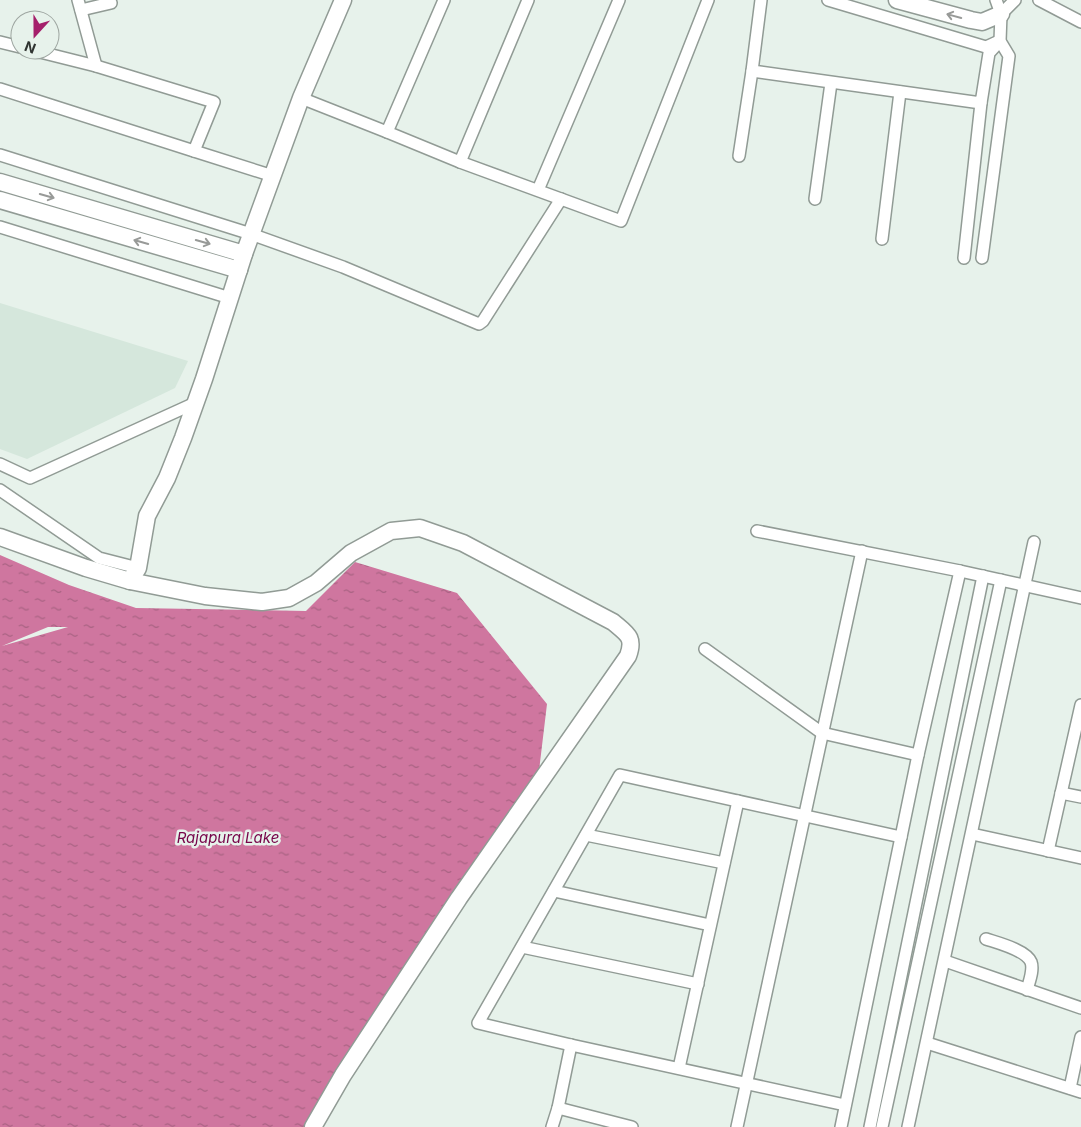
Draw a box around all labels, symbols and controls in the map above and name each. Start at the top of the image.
north arrow [10,10,60,60]
one-way arrow [947,11,963,20]
text: N [22,38,38,57]
one-way arrow [38,192,54,201]
one-way arrow [134,236,150,246]
one-way arrow [194,237,210,247]
water label: Rajapura Lake [177,828,279,847]

